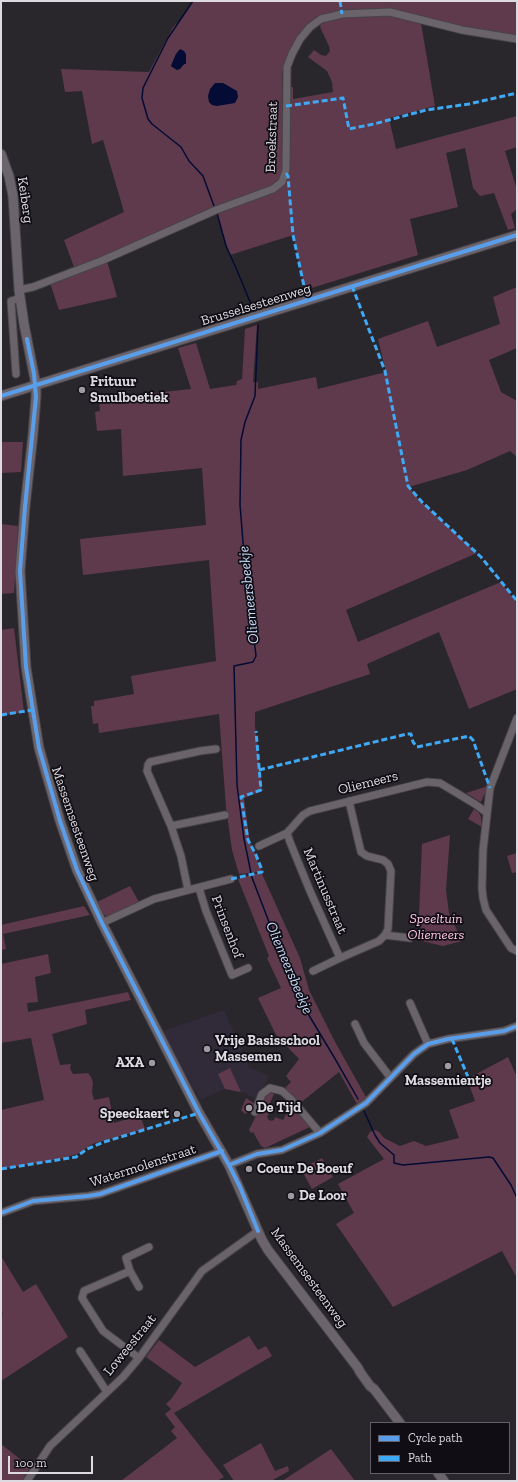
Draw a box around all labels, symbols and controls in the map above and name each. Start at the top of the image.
street label: Broekstraat [262,101,282,173]
street label: Keiberg [13,176,37,224]
street label: Brusselsesteenweg [199,280,313,330]
place label: Frituur Smulboetiek [90,374,168,406]
marker: Frituur Smulboetiek [77,385,87,395]
water label: Oliemeersbeekje [235,545,263,645]
street label: Massemsesteenweg [48,765,102,883]
street label: Oliemeers [336,767,400,799]
street label: Martinusstraat [299,845,351,937]
street label: Prinsenhof [207,893,247,961]
park label: Speeltuin Oliemeers [408,911,464,944]
water label: Oliemeersbeekje [261,919,317,1017]
place label: Vrije Basisschool Massemen [215,1033,320,1066]
marker: Vrije Basisschool Massemen [202,1044,212,1054]
place label: AXA [115,1055,144,1071]
marker: AXA [147,1058,157,1068]
marker: Massemientje [443,1061,453,1071]
place label: Massemientje [405,1073,491,1089]
place label: De Tijd [257,1100,301,1116]
marker: De Tijd [244,1103,254,1113]
place label: Speeckaert [100,1106,169,1122]
marker: Speeckaert [172,1109,182,1119]
street label: Watermolenstraat [88,1141,198,1191]
place label: Coeur De Boeuf [257,1161,352,1177]
marker: Coeur De Boeuf [244,1164,254,1174]
place label: De Loor [299,1188,347,1204]
marker: De Loor [286,1191,296,1201]
street label: Massemsesteenweg [267,1225,351,1331]
street label: Loweestraat [100,1311,160,1379]
legend [370,1422,510,1474]
text: Cycle path [408,1431,462,1445]
scale bar [10,1448,95,1474]
text: Path [408,1451,432,1465]
text: 100 m [15,1456,47,1470]

